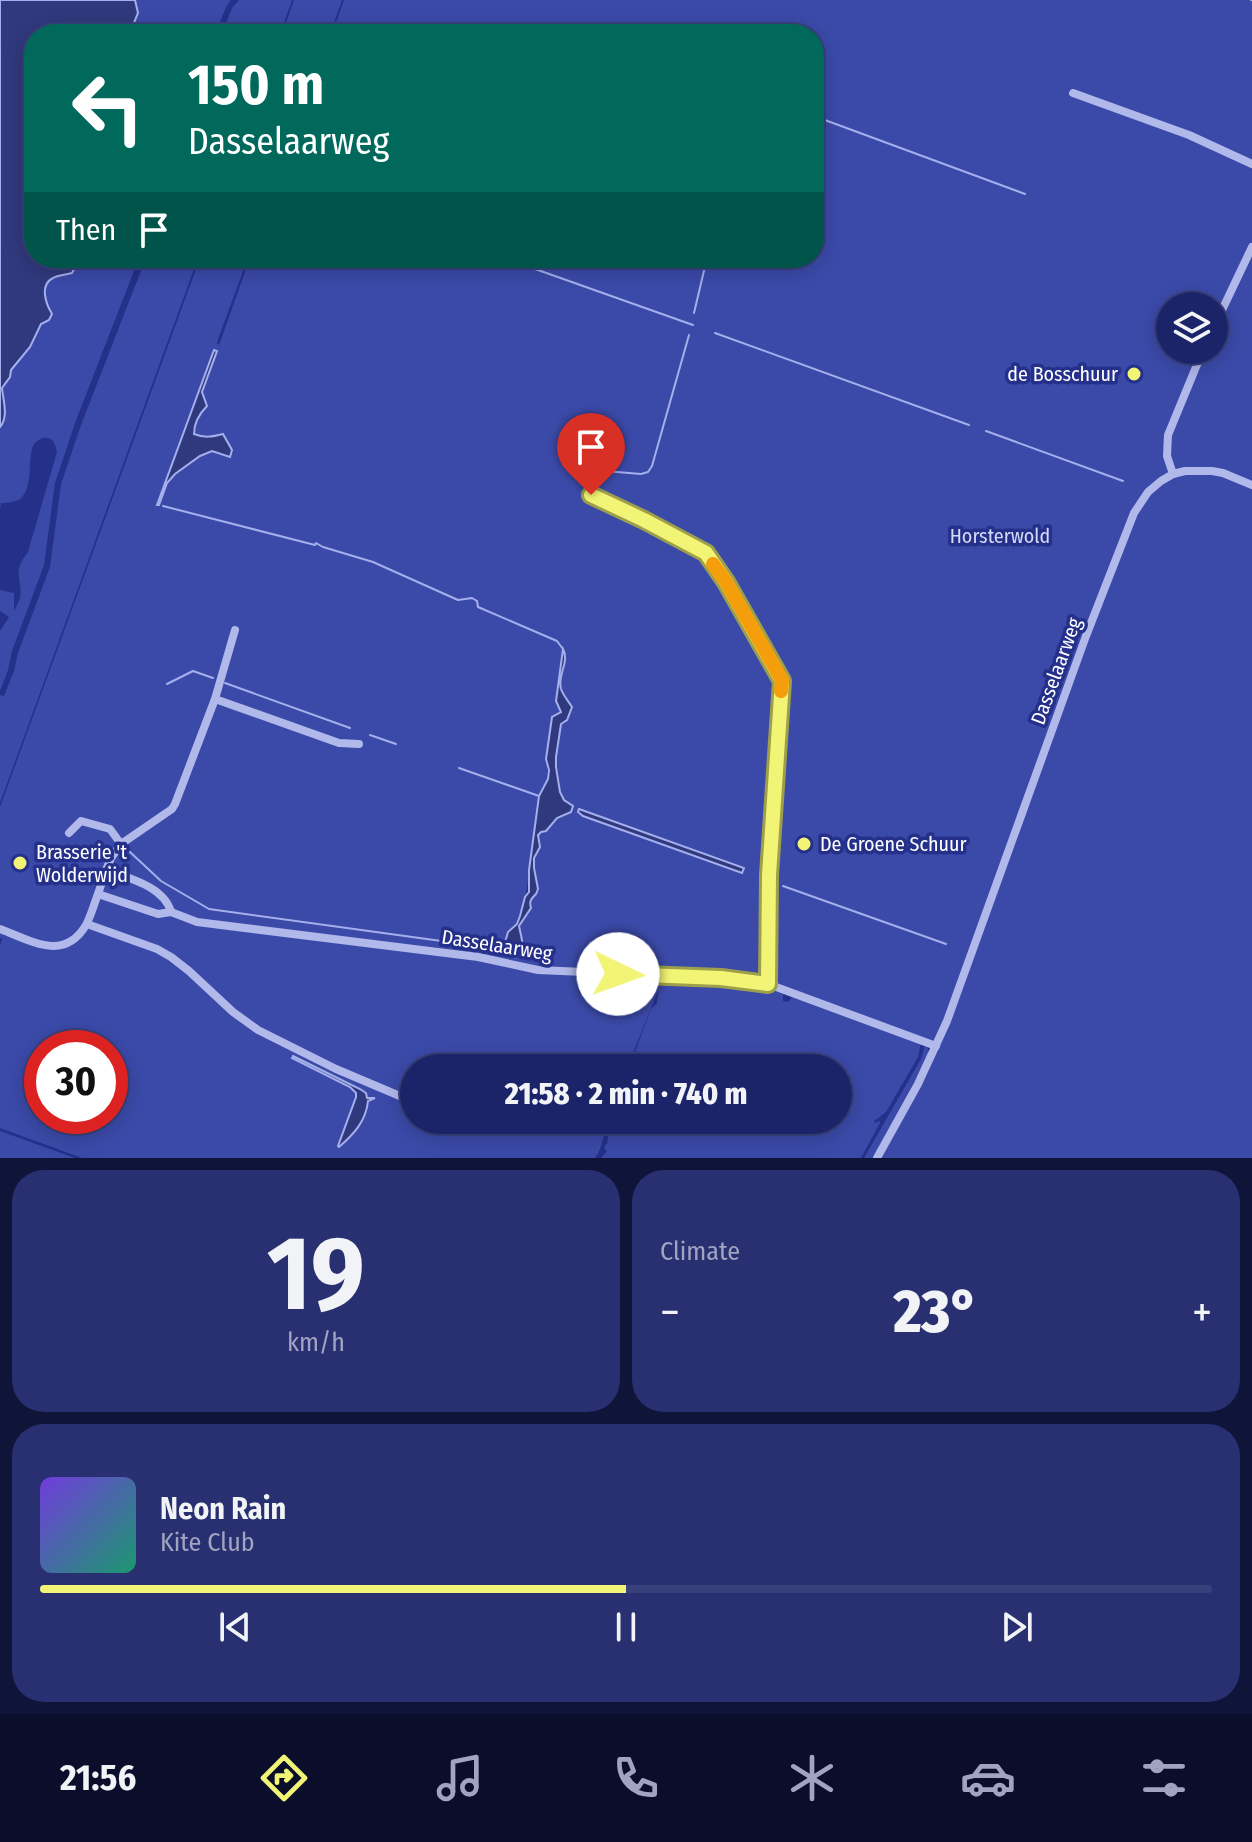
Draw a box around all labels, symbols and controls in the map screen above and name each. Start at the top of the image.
text: 150 m [188,52,324,119]
icon: left [56,56,160,160]
text: Dasselaarweg [188,120,389,164]
icon: arrive [132,208,176,252]
text: Then [56,212,116,248]
map controls [1156,292,1228,364]
button: layers [1156,292,1228,364]
place label: de Bosschuur [1007,362,1118,386]
marker: de Bosschuur [1125,365,1143,383]
pin [557,413,625,495]
icon: arrive [569,425,613,469]
park label: Horsterwold [950,524,1050,548]
street label: Dasselaarweg [1026,614,1087,728]
place label: De Groene Schuur [820,832,967,856]
marker: De Groene Schuur [795,835,813,853]
place label: Brasserie 't Wolderwijd [36,840,128,887]
marker: Brasserie 't Wolderwijd [11,854,29,872]
street label: Dasselaarweg [440,924,555,966]
position arrow [576,932,660,1016]
speed limit sign: 30 [24,1030,128,1134]
text: 21:58 · 2 min · 740 m [505,1076,747,1112]
text: 19 [267,1212,365,1337]
text: Climate [660,1236,740,1267]
text: 23° [893,1276,978,1348]
text: − [660,1286,680,1339]
text: + [1192,1286,1212,1339]
text: km/h [287,1327,345,1358]
text: Neon Rain [160,1491,286,1527]
text: Kite Club [160,1527,255,1558]
icon: previous [213,1605,257,1649]
icon: pause [604,1605,648,1649]
icon: next [995,1605,1039,1649]
icon: directions [256,1750,312,1806]
icon: music [432,1750,488,1806]
icon: phone [608,1750,664,1806]
icon: climate [784,1750,840,1806]
icon: car [960,1750,1016,1806]
icon: filters [1136,1750,1192,1806]
text: 21:56 [60,1756,136,1800]

